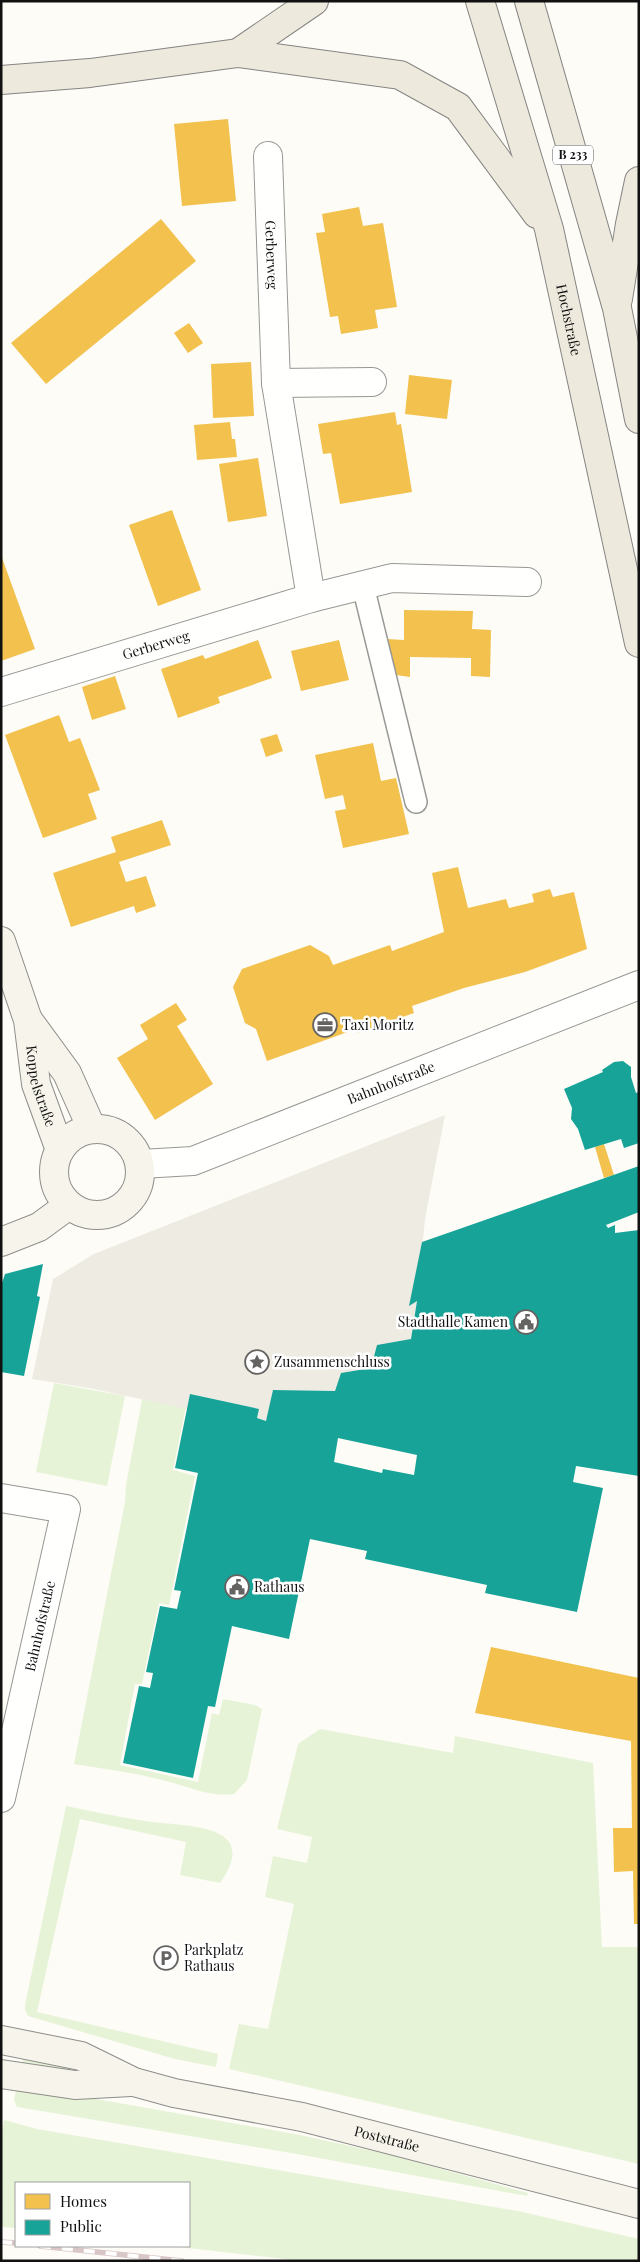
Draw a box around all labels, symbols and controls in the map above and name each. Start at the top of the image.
road number: B 233 [553,146,593,164]
street label: Gerberweg [261,220,283,290]
street label: Hochstraße [552,282,586,357]
street label: Gerberweg [120,625,192,664]
office icon: Taxi Moritz [312,1012,338,1038]
place label: Taxi Moritz [342,1015,414,1034]
street label: Koppelstraße [22,1044,61,1129]
street label: Bahnhofstraße [344,1057,437,1108]
public building icon: Stadthalle Kamen [513,1309,539,1335]
place label: Stadthalle Kamen [398,1312,509,1331]
place icon: Zusammenschluss [244,1349,270,1375]
place label: Zusammenschluss [274,1352,390,1371]
public building icon: Rathaus [224,1574,250,1600]
place label: Rathaus [254,1577,305,1596]
street label: Bahnhofstraße [20,1579,59,1673]
place label: Parkplatz Rathaus [184,1940,244,1975]
parking icon: Parkplatz Rathaus [153,1945,179,1971]
street label: Poststraße [352,2121,422,2156]
legend [15,2182,190,2247]
text: Homes [60,2191,107,2211]
text: Public [60,2216,102,2236]

